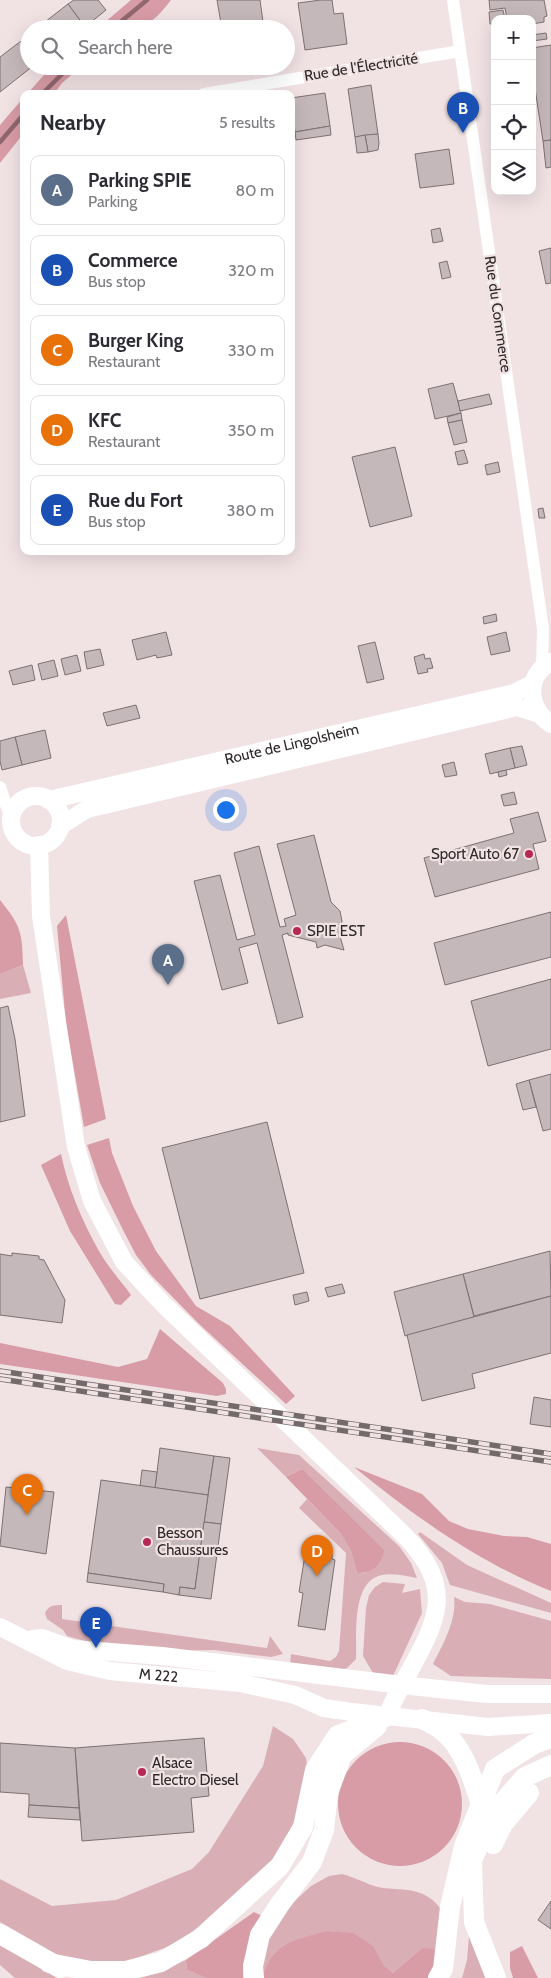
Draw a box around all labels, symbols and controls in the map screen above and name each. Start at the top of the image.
map controls [491,15,536,195]
button: + [491,15,536,60]
search box [20,20,295,75]
icon: search [38,34,66,62]
text: Search here [78,36,172,59]
street label: Rue de l'Électricité [303,48,420,85]
button: − [491,60,536,105]
pin: B [447,92,479,133]
button: locate [491,105,536,150]
text: Nearby [40,110,106,135]
text: 5 results [219,113,275,132]
button: layers [491,150,536,195]
text: Parking SPIE [88,169,191,192]
text: A [52,181,62,200]
text: 80 m [236,181,274,200]
text: Parking [88,192,137,211]
text: Commerce [88,249,177,272]
street label: Rue du Commerce [481,255,515,374]
text: B [52,261,62,280]
text: 320 m [228,261,274,280]
text: Bus stop [88,272,146,291]
text: Burger King [88,329,183,352]
text: C [52,341,62,360]
text: 330 m [228,341,274,360]
text: Restaurant [88,352,160,371]
text: KFC [88,409,121,432]
text: D [51,421,63,440]
text: 350 m [228,421,274,440]
text: Restaurant [88,432,160,451]
text: Rue du Fort [88,489,183,512]
text: E [52,501,62,520]
text: 380 m [227,501,274,520]
text: Bus stop [88,512,146,531]
street label: Route de Lingolsheim [223,720,360,768]
your location [213,797,239,823]
place label: Sport Auto 67 [431,845,519,863]
marker: Sport Auto 67 [523,848,535,860]
place label: SPIE EST [307,922,365,940]
marker: SPIE EST [291,925,303,937]
pin: A [152,944,184,985]
pin: C [11,1474,43,1515]
place label: Besson Chaussures [157,1524,228,1559]
pin: D [301,1535,333,1576]
marker: Besson Chaussures [141,1536,153,1548]
pin: E [80,1607,112,1648]
street label: M 222 [138,1665,179,1686]
place label: Alsace Electro Diesel [152,1754,239,1789]
marker: Alsace Electro Diesel [136,1766,148,1778]

